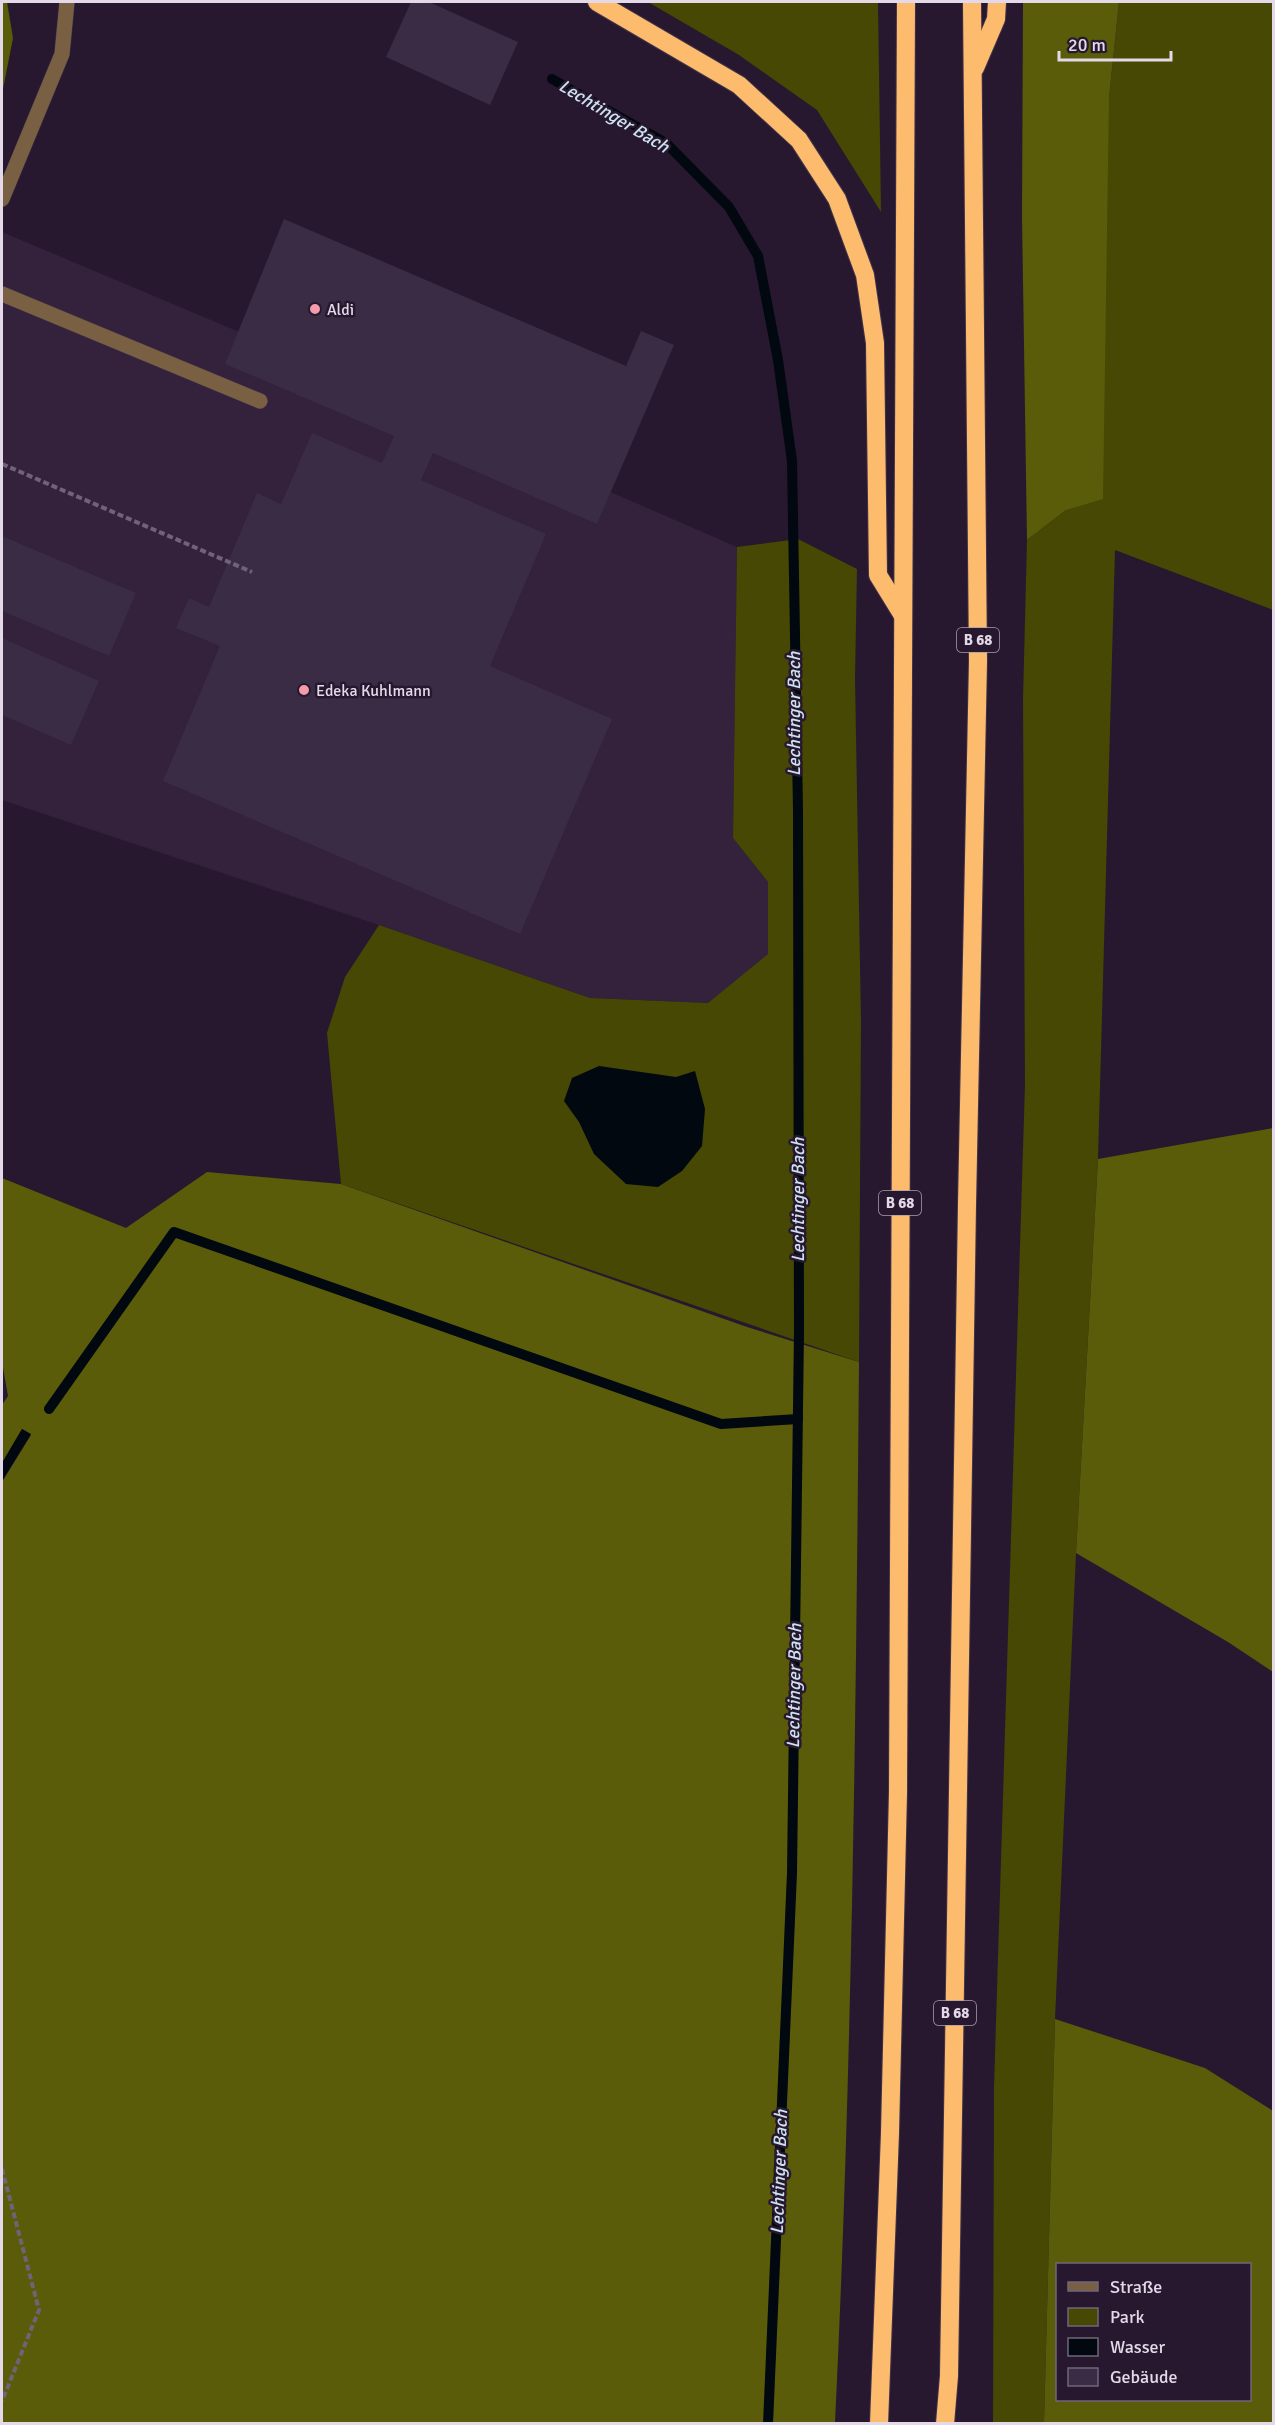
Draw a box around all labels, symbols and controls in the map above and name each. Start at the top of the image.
scale bar [1059,24,1172,62]
text: 20 m [1068,34,1106,56]
water label: Lechtinger Bach [555,74,674,158]
place label: Aldi [327,300,354,320]
marker: Aldi [308,302,322,316]
road number: B 68 [957,628,999,652]
water label: Lechtinger Bach [783,650,805,776]
place label: Edeka Kuhlmann [316,681,431,701]
marker: Edeka Kuhlmann [297,683,311,697]
water label: Lechtinger Bach [787,1136,809,1262]
road number: B 68 [879,1191,921,1215]
water label: Lechtinger Bach [782,1622,806,1749]
road number: B 68 [934,2001,976,2025]
water label: Lechtinger Bach [766,2108,792,2235]
legend [1056,2263,1251,2401]
text: Straße [1110,2276,1162,2298]
text: Park [1110,2306,1145,2328]
text: Wasser [1110,2336,1166,2358]
text: Gebäude [1110,2366,1178,2388]

